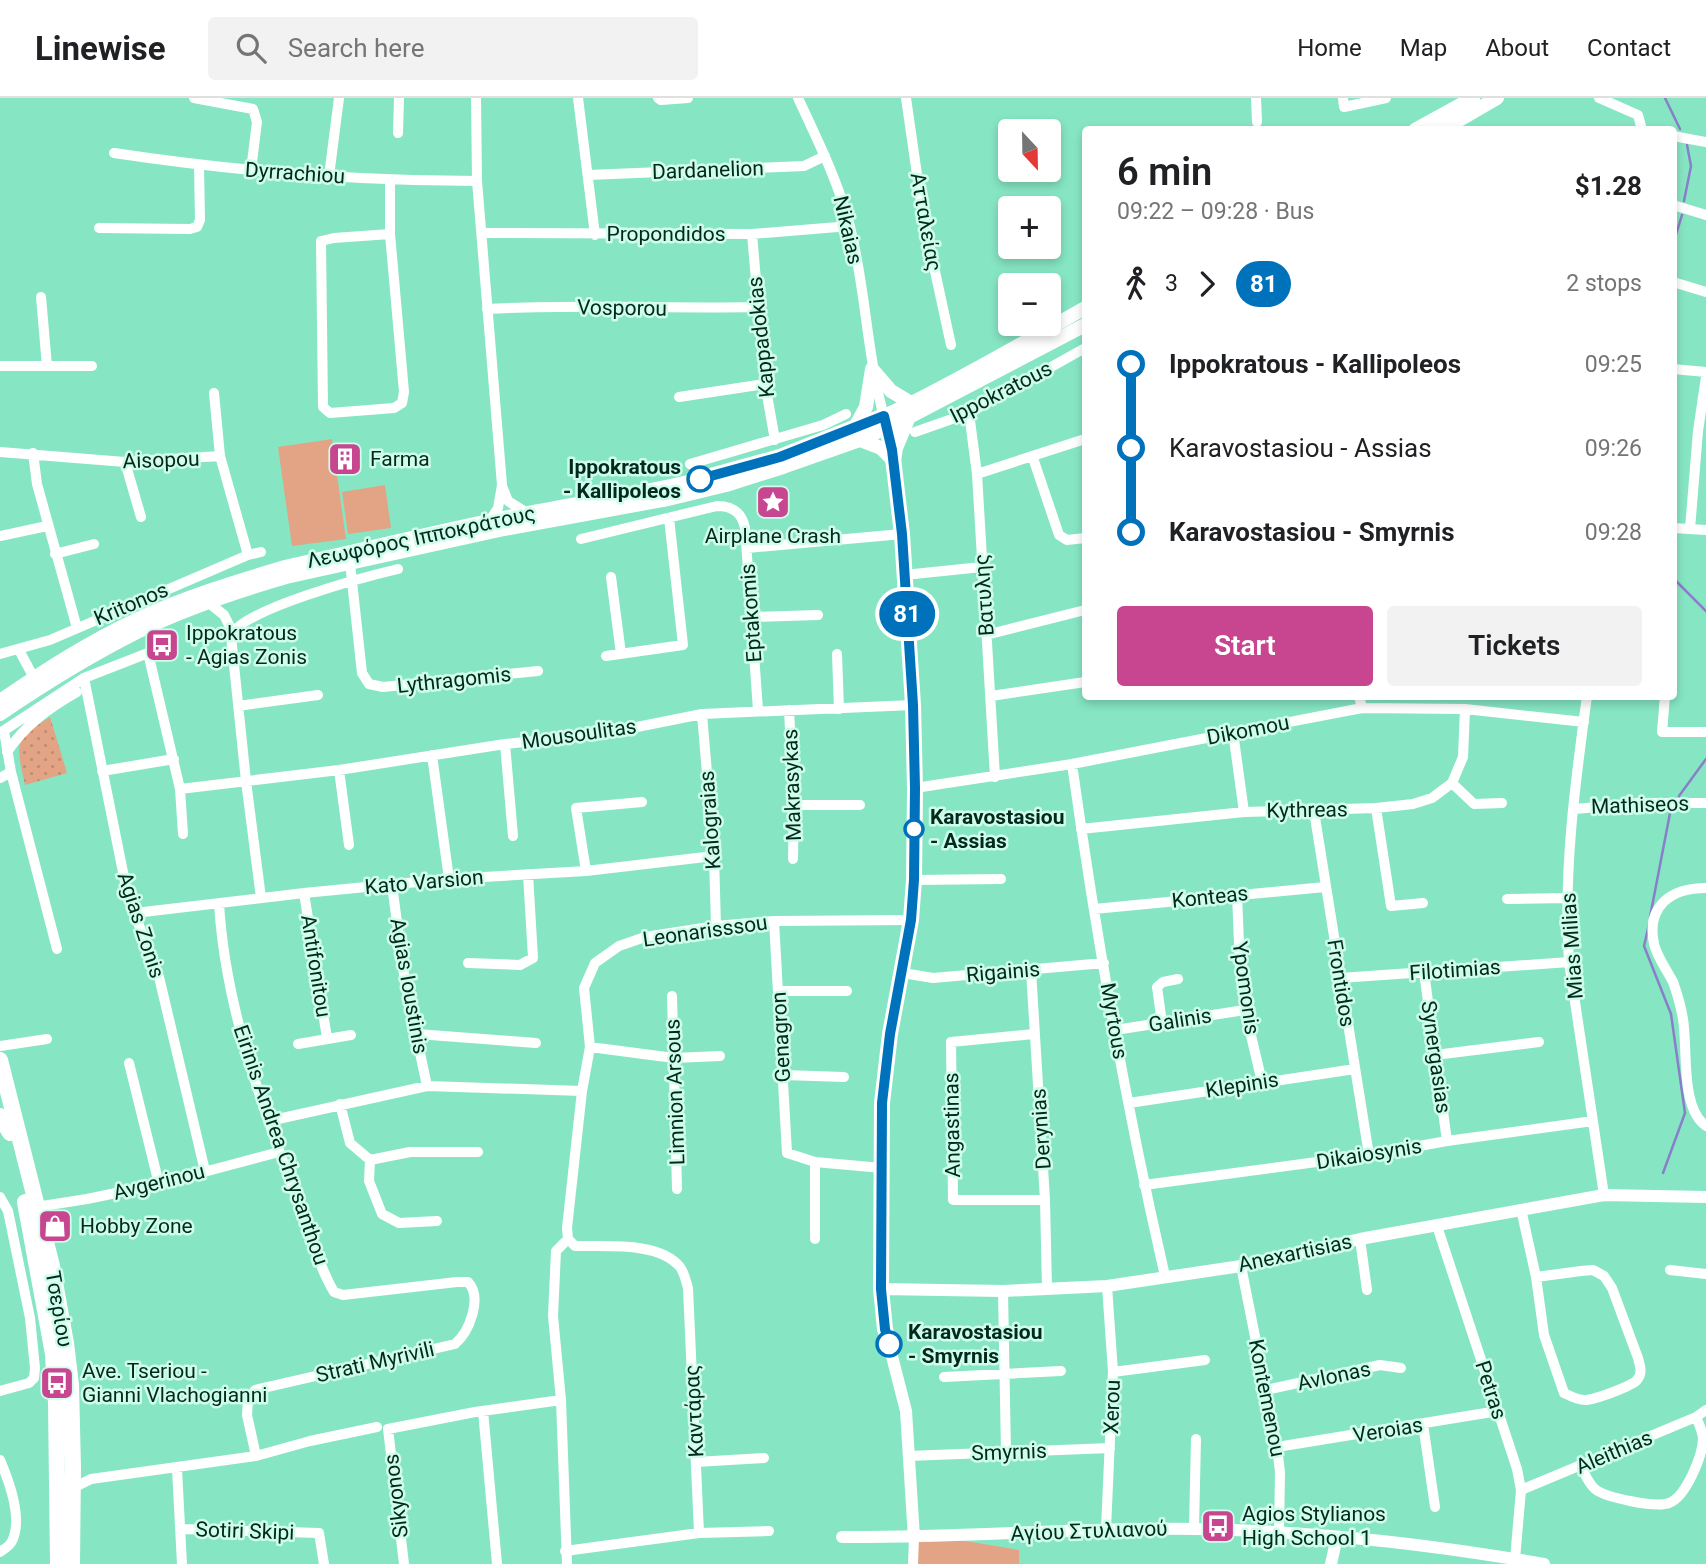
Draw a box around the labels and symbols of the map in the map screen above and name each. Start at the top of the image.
north arrow [998,119,1060,182]
street label: Dardanelion [652,156,764,184]
street label: Dyrrachiou [244,158,346,188]
street label: Ατταλείας [906,171,946,273]
street label: Nikaias [828,193,868,267]
street label: Propondidos [606,222,726,246]
street label: Kappadokias [743,275,779,399]
street label: Vosporou [577,295,667,321]
street label: Ippokratous [946,356,1056,428]
building icon: Farma [326,440,364,478]
street label: Aisopou [122,447,200,473]
place label: Farma [370,447,430,471]
place label: Ippokratous - Kallipoleos [563,455,681,503]
marker: Ippokratous - Kallipoleos [687,466,713,492]
place icon: Airplane Crash [754,483,792,521]
street label: Λεωφόρος Ιπποκράτους [304,501,538,573]
place label: Airplane Crash [705,524,841,548]
street label: Βατυλης [969,553,999,637]
street label: Eptakomis [736,563,766,663]
street label: Kritonos [90,578,172,630]
line badge: 81 [876,591,939,637]
place label: Ippokratous - Agias Zonis [186,621,307,669]
bus stop icon: Ippokratous - Agias Zonis [143,626,181,664]
street label: Lythragomis [396,662,512,698]
street label: Dikomou [1205,710,1291,750]
street label: Mousoulitas [520,714,638,754]
street label: Makrasykas [778,729,806,841]
street label: Kalograias [695,770,725,870]
street label: Mathiseos [1591,791,1689,819]
street label: Kythreas [1266,797,1348,823]
place label: Karavostasiou - Assias [930,805,1064,853]
marker: Karavostasiou - Assias [904,819,924,839]
street label: Kato Varsion [363,865,485,899]
street label: Agias Zonis [113,869,169,981]
street label: Konteas [1171,881,1249,913]
street label: Mias Milias [1556,892,1588,1000]
street label: Leonarisssou [641,910,769,952]
street label: Antifonitou [296,913,336,1019]
street label: Agias Ioustinis [385,916,433,1056]
street label: Frontidos [1322,937,1360,1029]
street label: Ypomonis [1228,940,1264,1036]
street label: Filotimias [1408,955,1502,985]
street label: Rigainis [965,957,1041,987]
street label: Myrtous [1095,981,1133,1061]
street label: Genagron [767,991,795,1083]
street label: Synergasias [1416,999,1456,1115]
street label: Galinis [1147,1003,1213,1037]
street label: Limnion Arsous [660,1018,690,1166]
street label: Eirinis Andrea Chrysanthou [229,1022,333,1268]
street label: Klepinis [1204,1067,1280,1103]
street label: Angastinas [939,1072,965,1178]
street label: Derynias [1026,1088,1056,1170]
street label: Dikaiosynis [1315,1134,1423,1174]
street label: Avgerinou [111,1159,207,1205]
shop icon: Hobby Zone [36,1207,74,1245]
place label: Hobby Zone [80,1214,193,1238]
street label: Anexartisias [1236,1229,1354,1277]
street label: Τσερίου [41,1269,77,1349]
place label: Karavostasiou - Smyrnis [908,1320,1042,1368]
marker: Karavostasiou - Smyrnis [876,1331,902,1357]
street label: Strati Myrivili [314,1337,436,1387]
street label: Kontemenou [1244,1337,1290,1459]
street label: Avlonas [1295,1357,1373,1395]
street label: Petras [1470,1358,1512,1422]
place label: Ave. Tseriou - Gianni Vlachogianni [82,1359,267,1407]
bus stop icon: Ave. Tseriou - Gianni Vlachogianni [38,1364,76,1402]
street label: Καντάρας [680,1364,708,1458]
street label: Xerou [1099,1379,1125,1435]
street label: Veroias [1351,1413,1425,1447]
street label: Aleithias [1572,1425,1656,1479]
street label: Smyrnis [971,1439,1047,1465]
street label: Sikyonos [379,1453,413,1539]
place label: Agios Stylianos High School 1 [1242,1502,1386,1550]
bus stop icon: Agios Stylianos High School 1 [1199,1507,1237,1545]
street label: Αγίου Στυλιανού [1010,1516,1168,1546]
street label: Sotiri Skipi [195,1517,295,1545]

